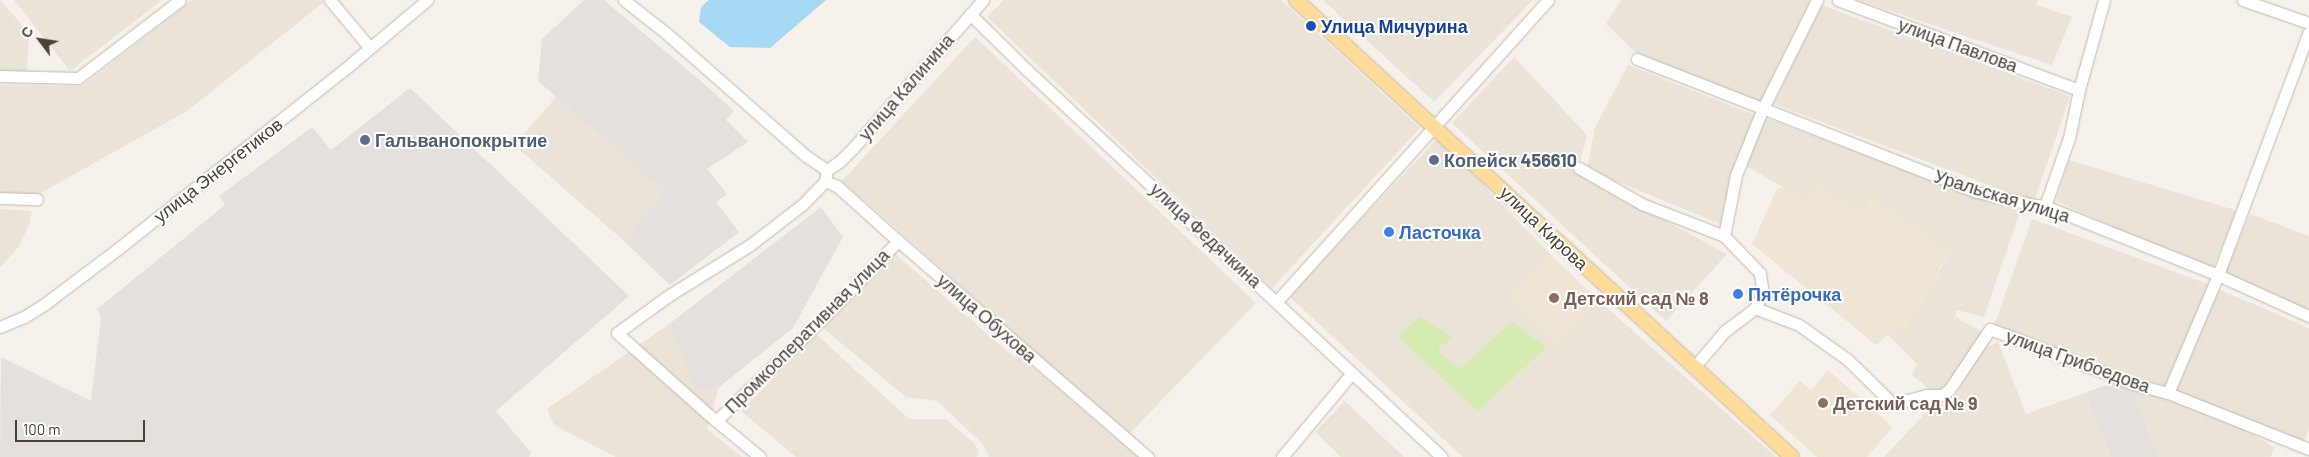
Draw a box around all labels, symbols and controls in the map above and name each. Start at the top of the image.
street label: улица Павлова [1895,13,2021,77]
north arrow [15,15,65,65]
place label: Улица Мичурина [1321,15,1468,37]
marker: Улица Мичурина [1305,20,1317,32]
text: С [17,23,37,41]
street label: улица Калинина [854,29,958,145]
street label: улица Энергетиков [149,113,287,227]
place label: Гальванопокрытие [375,129,547,151]
marker: Гальванопокрытие [359,134,371,146]
place label: Копейск 456610 [1444,149,1577,171]
marker: Копейск 456610 [1428,154,1440,166]
street label: Уральская улица [1932,165,2072,227]
street label: улица Федячкина [1146,178,1266,292]
street label: улица Кирова [1495,182,1593,274]
place label: Ласточка [1399,221,1481,243]
marker: Ласточка [1383,226,1395,238]
street label: Промкооперативная улица [720,244,894,418]
street label: улица Обухова [933,269,1041,367]
place label: Пятёрочка [1748,283,1841,305]
place label: Детский сад № 8 [1564,287,1709,309]
marker: Пятёрочка [1732,288,1744,300]
marker: Детский сад № 8 [1548,292,1560,304]
street label: улица Грибоедова [2003,325,2153,397]
place label: Детский сад № 9 [1833,392,1978,414]
marker: Детский сад № 9 [1817,397,1829,409]
scale bar [18,410,148,442]
text: 100 m [23,420,61,438]

